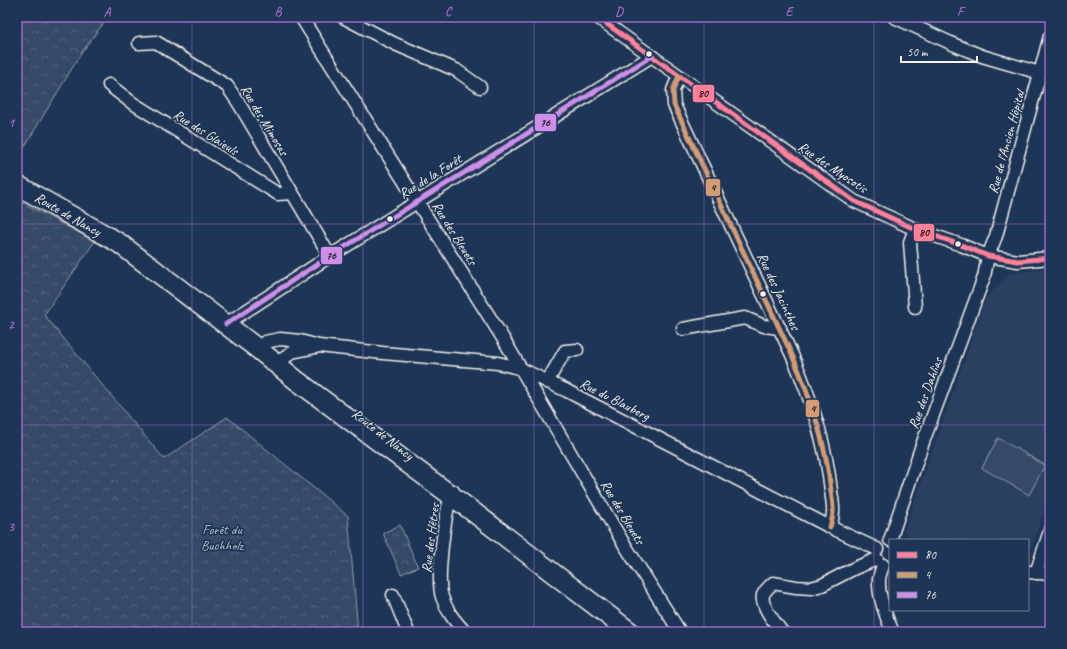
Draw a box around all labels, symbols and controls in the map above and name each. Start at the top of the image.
text: A [104,4,112,20]
text: B [275,4,283,20]
text: C [445,4,453,20]
text: D [615,4,624,20]
text: E [786,4,795,20]
text: F [957,4,966,20]
scale bar [901,38,977,64]
text: 50 m [907,44,929,60]
unlabelled marker [644,49,654,59]
street label: Rue des Mimosas [237,82,293,160]
line badge: 80 [692,84,715,103]
text: 80 [698,86,709,100]
street label: Rue de l'Ancien Hôpital [985,86,1029,196]
street label: Rue des Glaieuls [170,106,242,160]
line badge: 76 [534,113,557,132]
text: 1 [8,115,16,131]
text: 76 [540,115,551,129]
street label: Rue des Myosotis [795,138,872,198]
street label: Rue de la Forêt [396,150,466,202]
line badge: 4 [705,178,721,197]
text: 4 [711,180,718,194]
street label: Route de Nancy [32,189,105,241]
street label: Rue des Bleuets [428,198,481,269]
unlabelled marker [385,214,395,224]
line badge: 80 [913,223,935,242]
text: 80 [919,225,930,239]
unlabelled marker [953,239,963,249]
line badge: 76 [320,246,343,265]
text: 76 [326,248,337,262]
street label: Rue des Jacinthes [753,250,804,334]
unlabelled marker [758,289,768,299]
text: 2 [8,317,15,333]
street label: Rue des Dahlias [905,354,947,431]
street label: Rue du Blauberg [577,375,653,425]
line badge: 4 [805,399,820,418]
text: 4 [811,401,818,415]
street label: Route de Nancy [348,405,418,464]
street label: Rue des Bleuets [597,477,649,548]
street label: Rue des Hêtres [418,501,443,574]
text: 3 [8,519,15,535]
park label: Forêt du Buchholz [201,521,245,554]
legend [889,539,1029,611]
text: 80 [925,547,937,563]
text: 4 [925,567,932,583]
text: 76 [925,587,936,603]

